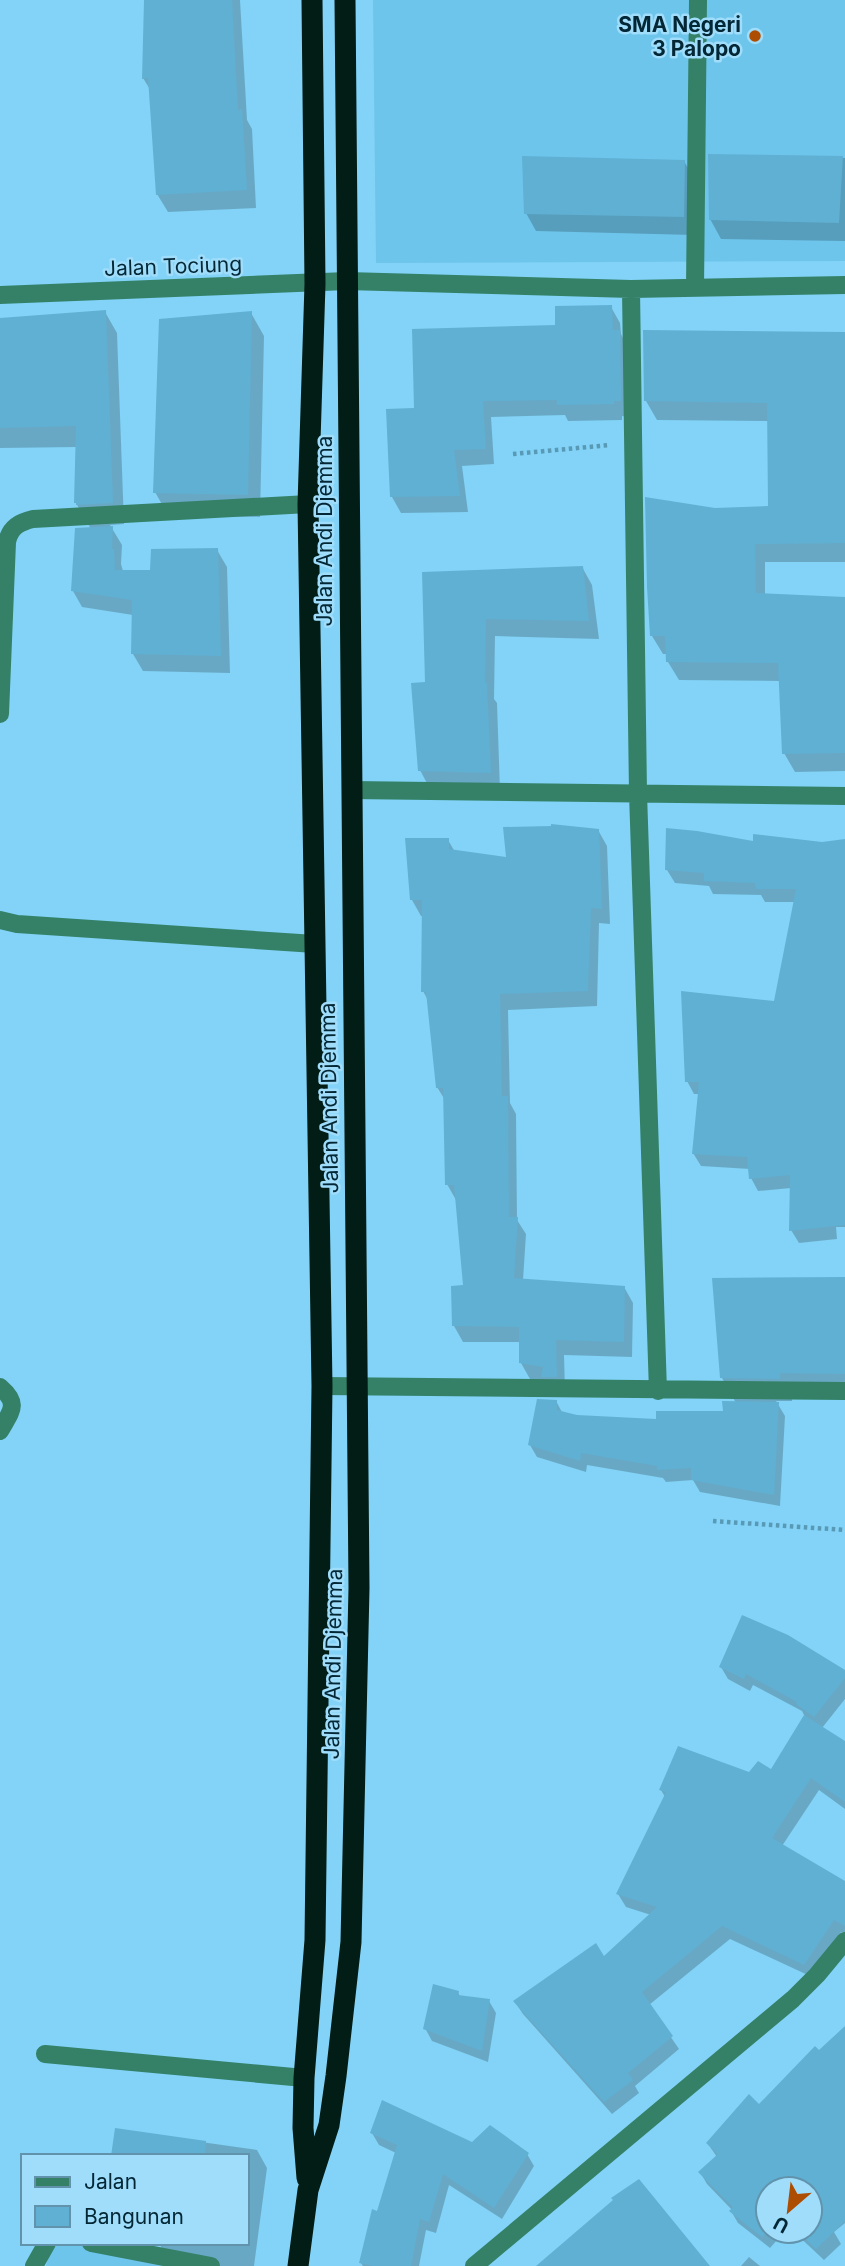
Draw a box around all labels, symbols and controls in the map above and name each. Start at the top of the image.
place label: SMA Negeri 3 Palopo [618,12,741,61]
marker: SMA Negeri 3 Palopo [747,28,763,44]
street label: Jalan Tociung [103,251,243,281]
street label: Jalan Andi Djemma [312,436,337,626]
street label: Jalan Andi Djemma [315,1002,343,1194]
street label: Jalan Andi Djemma [319,1568,347,1760]
legend [21,2154,248,2245]
text: Jalan [84,2169,137,2194]
north arrow [754,2175,824,2245]
text: Bangunan [84,2204,184,2229]
text: U [770,2211,793,2238]

